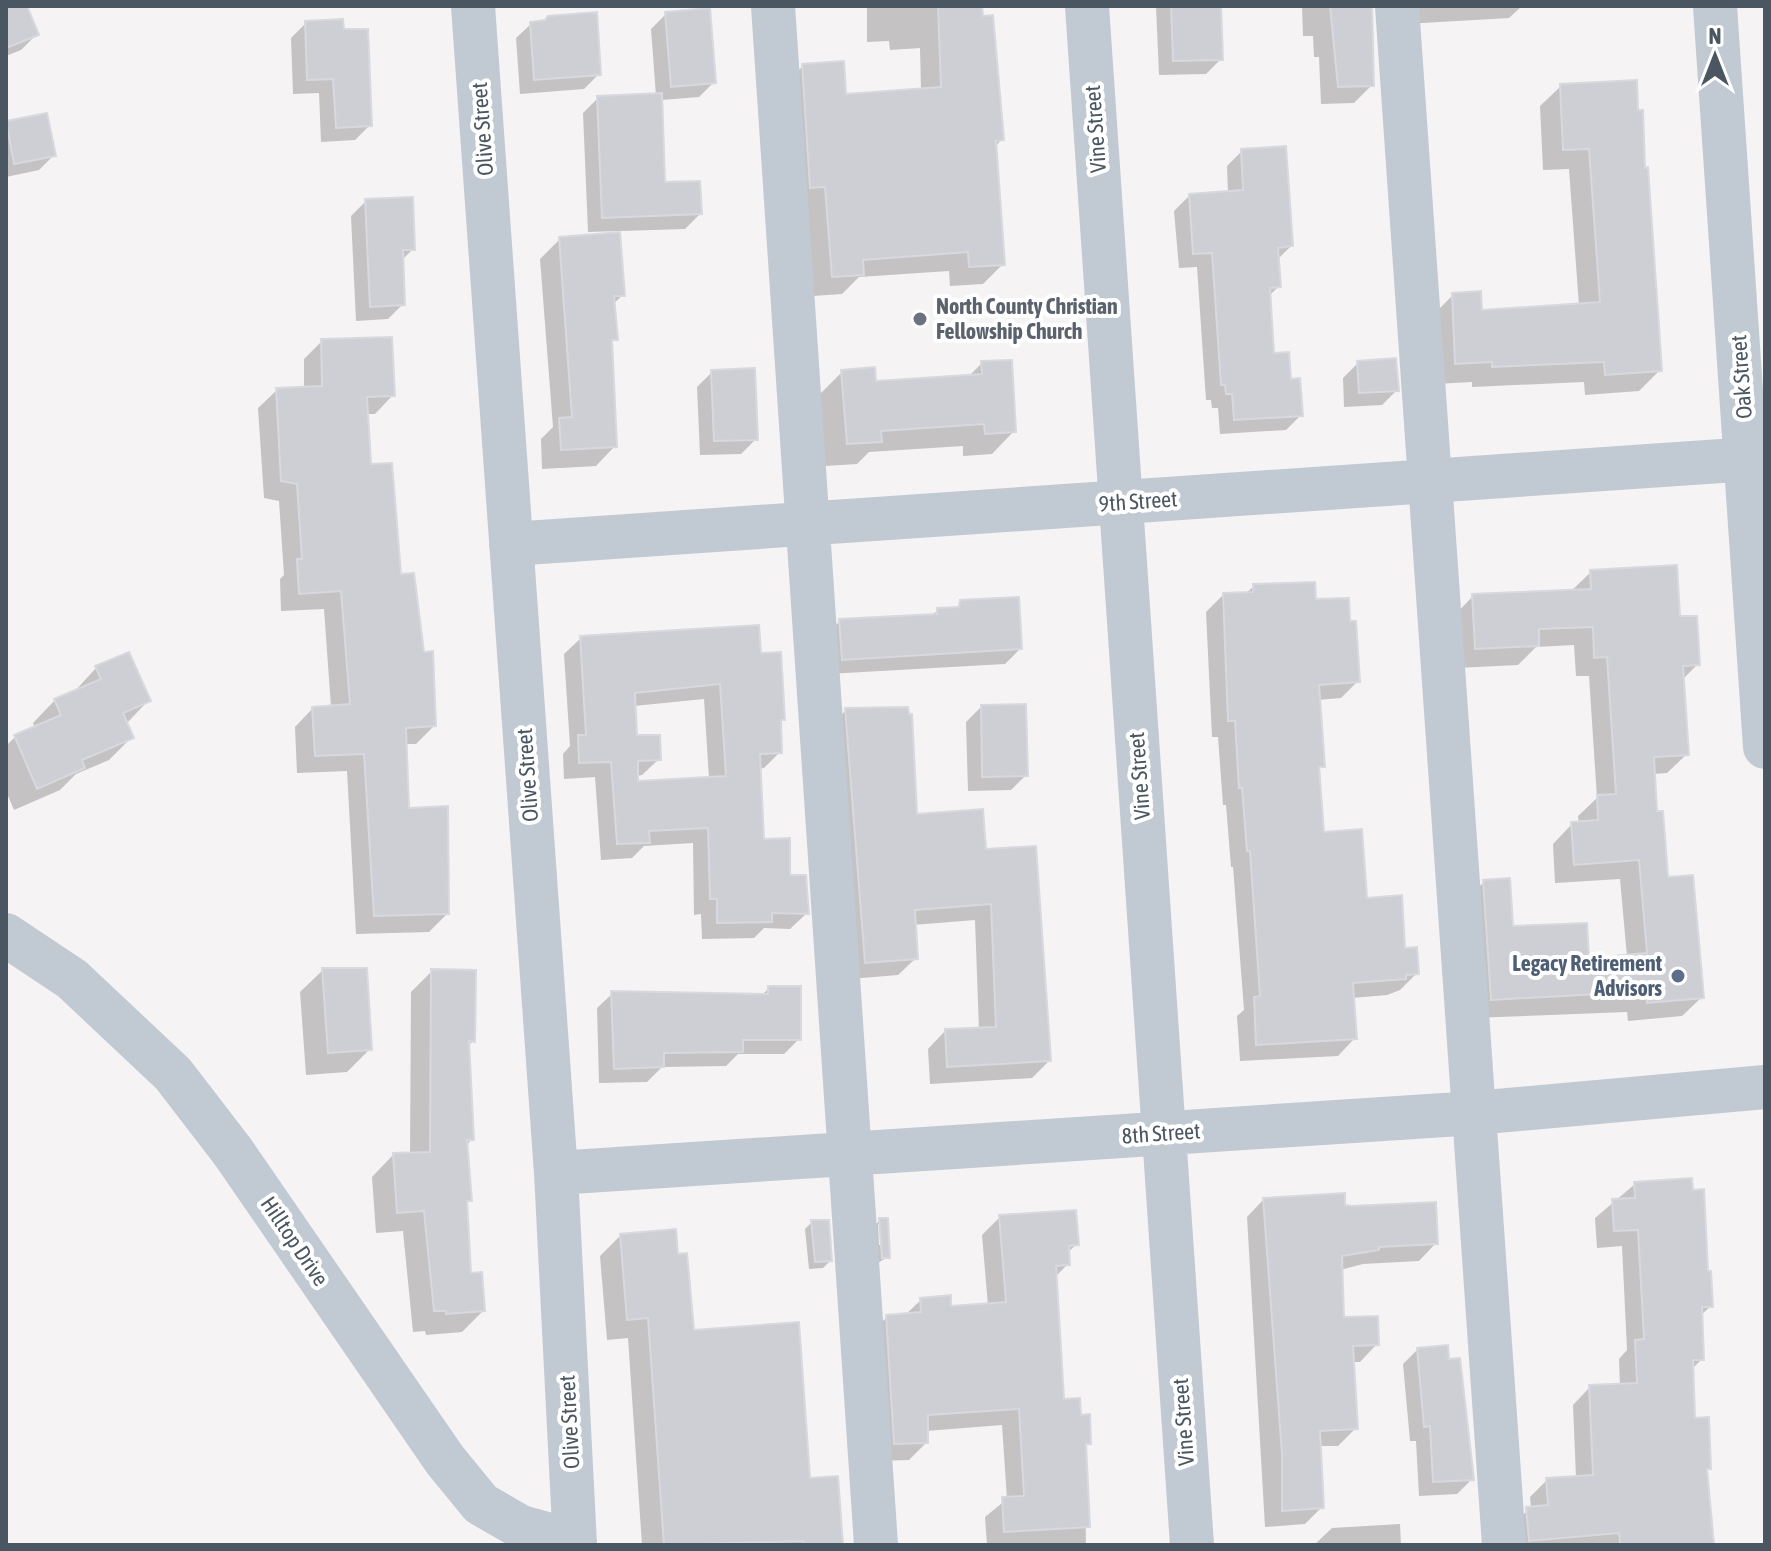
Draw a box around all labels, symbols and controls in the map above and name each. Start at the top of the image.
north arrow [1675,16,1755,96]
text: N [1709,23,1721,49]
street label: Olive Street [466,81,498,177]
street label: Vine Street [1079,84,1111,174]
place label: North County Christian Fellowship Church [936,293,1118,344]
marker: North County Christian Fellowship Church [911,310,929,328]
street label: Oak Street [1725,334,1757,420]
street label: 9th Street [1098,485,1178,517]
street label: Olive Street [511,727,543,823]
street label: Vine Street [1123,731,1155,821]
place label: Legacy Retirement Advisors [1512,950,1663,1001]
marker: Legacy Retirement Advisors [1669,967,1687,985]
street label: 8th Street [1121,1117,1201,1149]
street label: Hilltop Drive [256,1191,334,1291]
street label: Olive Street [554,1374,584,1470]
street label: Vine Street [1167,1377,1199,1467]

